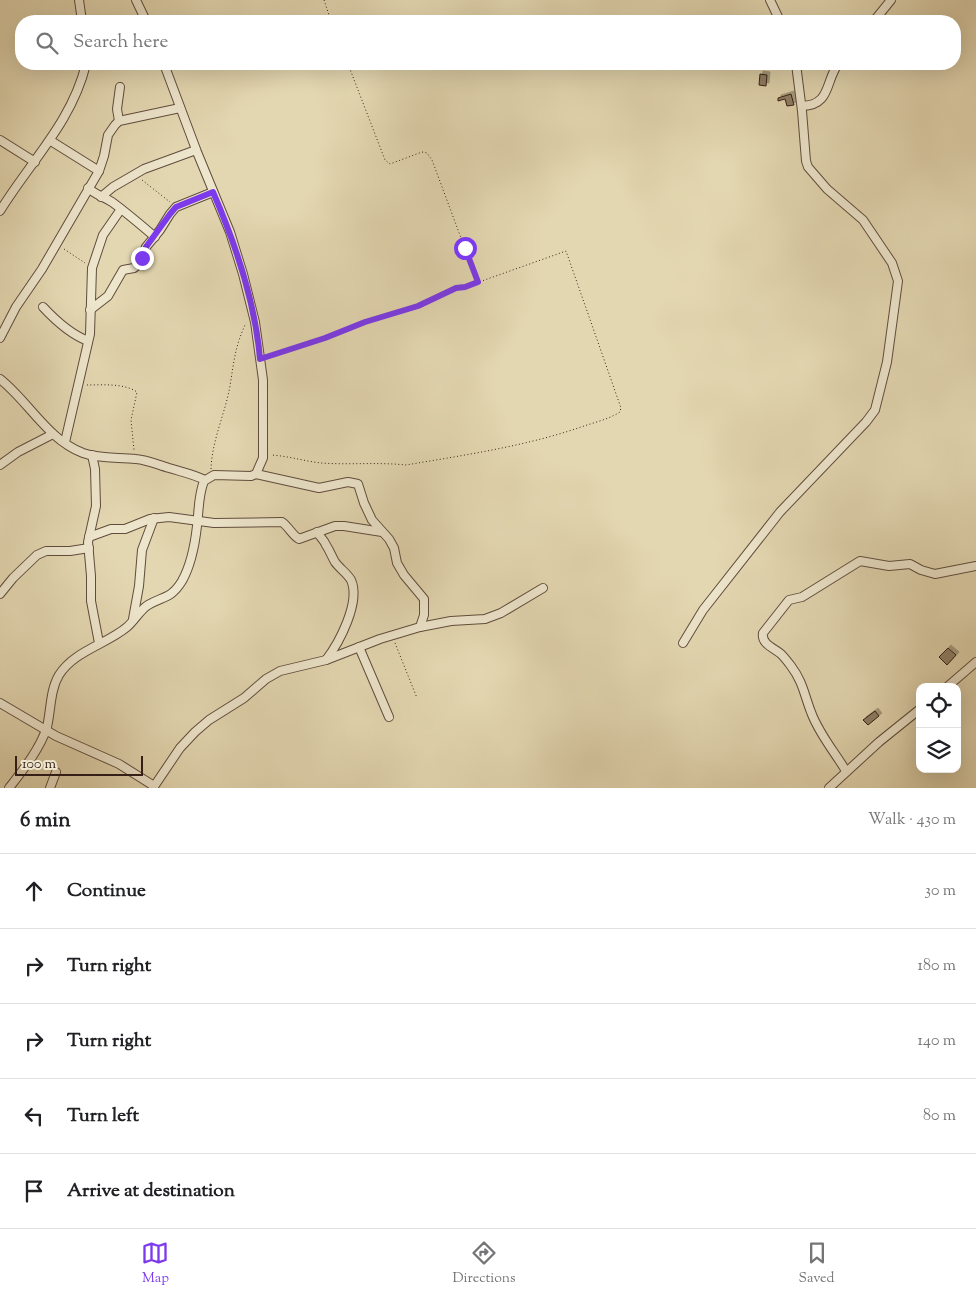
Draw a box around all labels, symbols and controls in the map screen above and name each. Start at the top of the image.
search box [15,15,961,70]
icon: search [33,29,61,57]
text: Search here [73,29,168,56]
route start [454,237,477,260]
route end [131,247,154,270]
map controls [916,683,961,773]
button: locate [916,683,961,728]
button: layers [916,728,961,773]
scale bar [15,753,142,776]
text: 100 m [22,755,56,775]
text: 6 min [20,806,71,836]
text: Walk · 430 m [868,809,956,832]
icon: ahead [20,877,48,905]
text: Continue [67,878,146,905]
text: 30 m [925,880,956,903]
icon: right [20,952,48,980]
text: Turn right [67,953,151,980]
text: 180 m [917,955,956,978]
icon: right [20,1027,48,1055]
text: Turn right [67,1028,151,1055]
text: 140 m [918,1030,956,1053]
icon: left [20,1102,48,1130]
text: Turn left [67,1103,139,1130]
text: 80 m [923,1105,956,1128]
icon: arrive [20,1177,48,1205]
text: Arrive at destination [67,1178,235,1205]
tab: Map [141,1239,169,1289]
tab: Directions [452,1239,516,1289]
tab: Saved [799,1239,834,1289]

